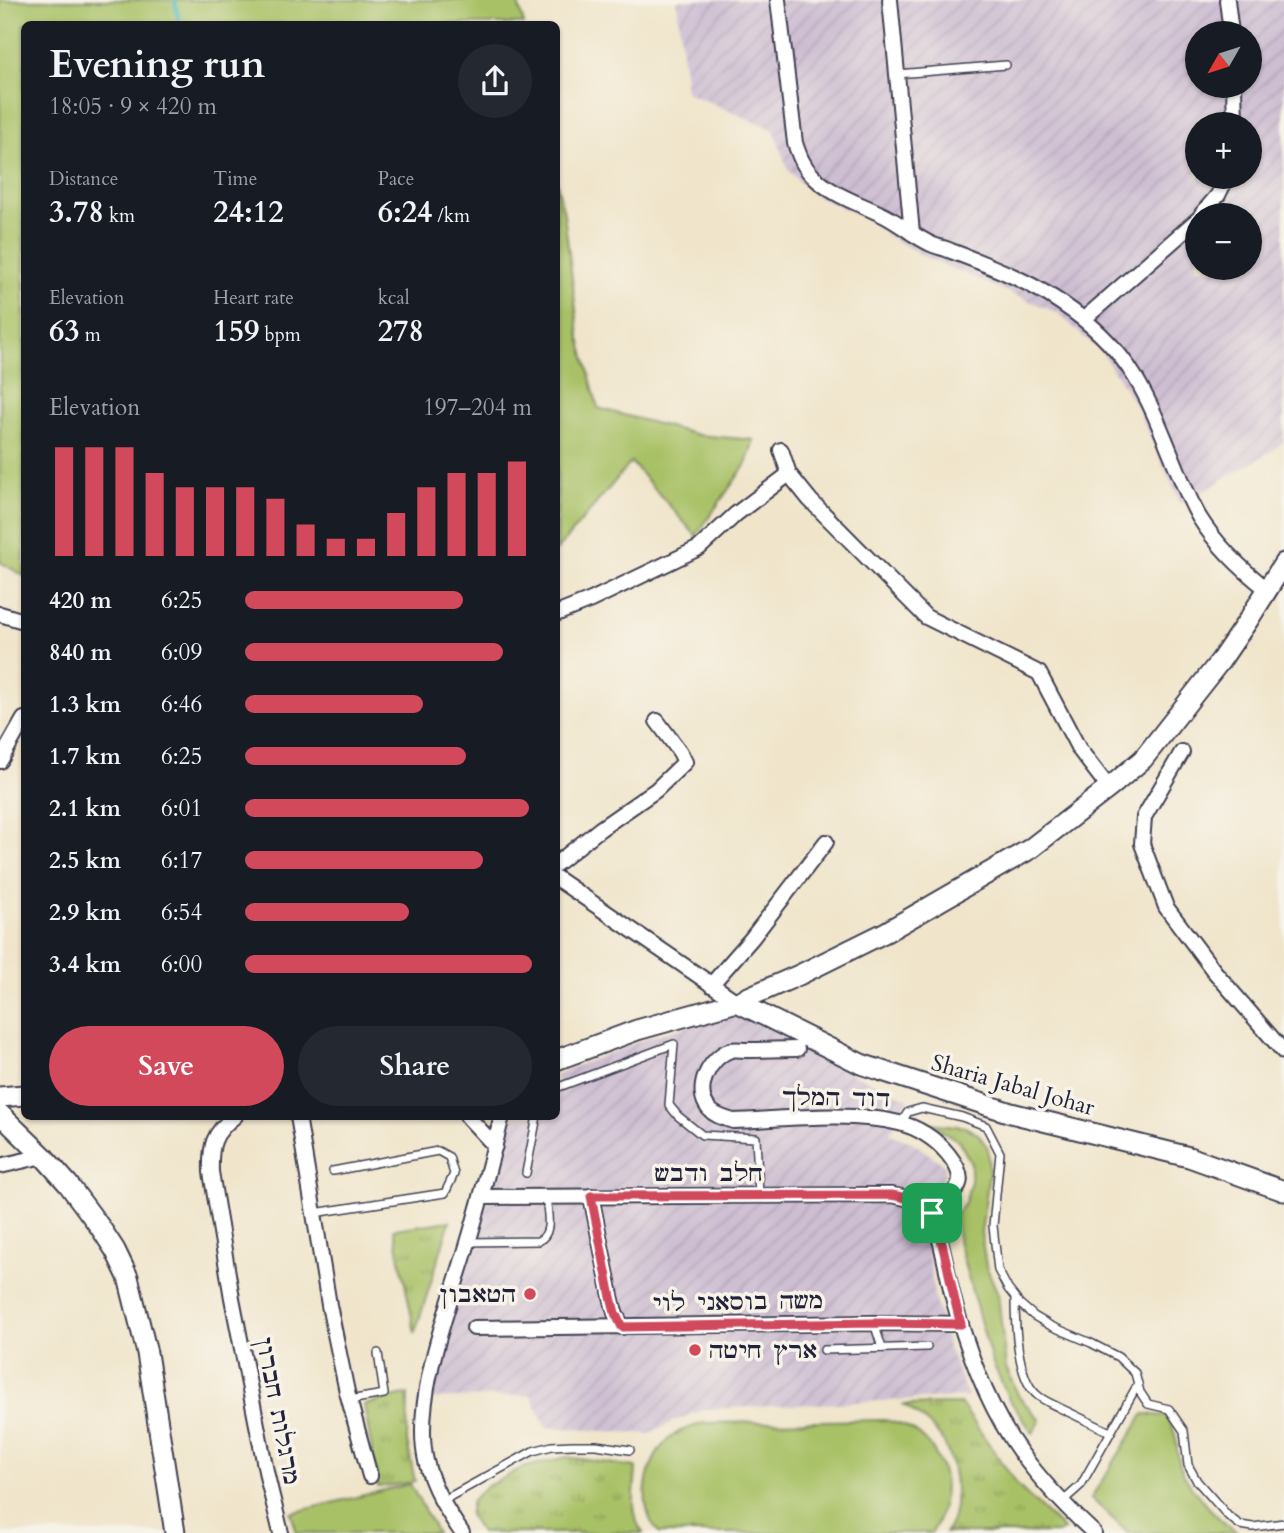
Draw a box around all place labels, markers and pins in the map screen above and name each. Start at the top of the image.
pin [902,1183,962,1243]
place label: הטאבון [439,1279,516,1310]
marker: הטאבון [522,1286,538,1302]
place label: ארץ חיטה [709,1335,817,1366]
marker: ארץ חיטה [687,1342,703,1358]

